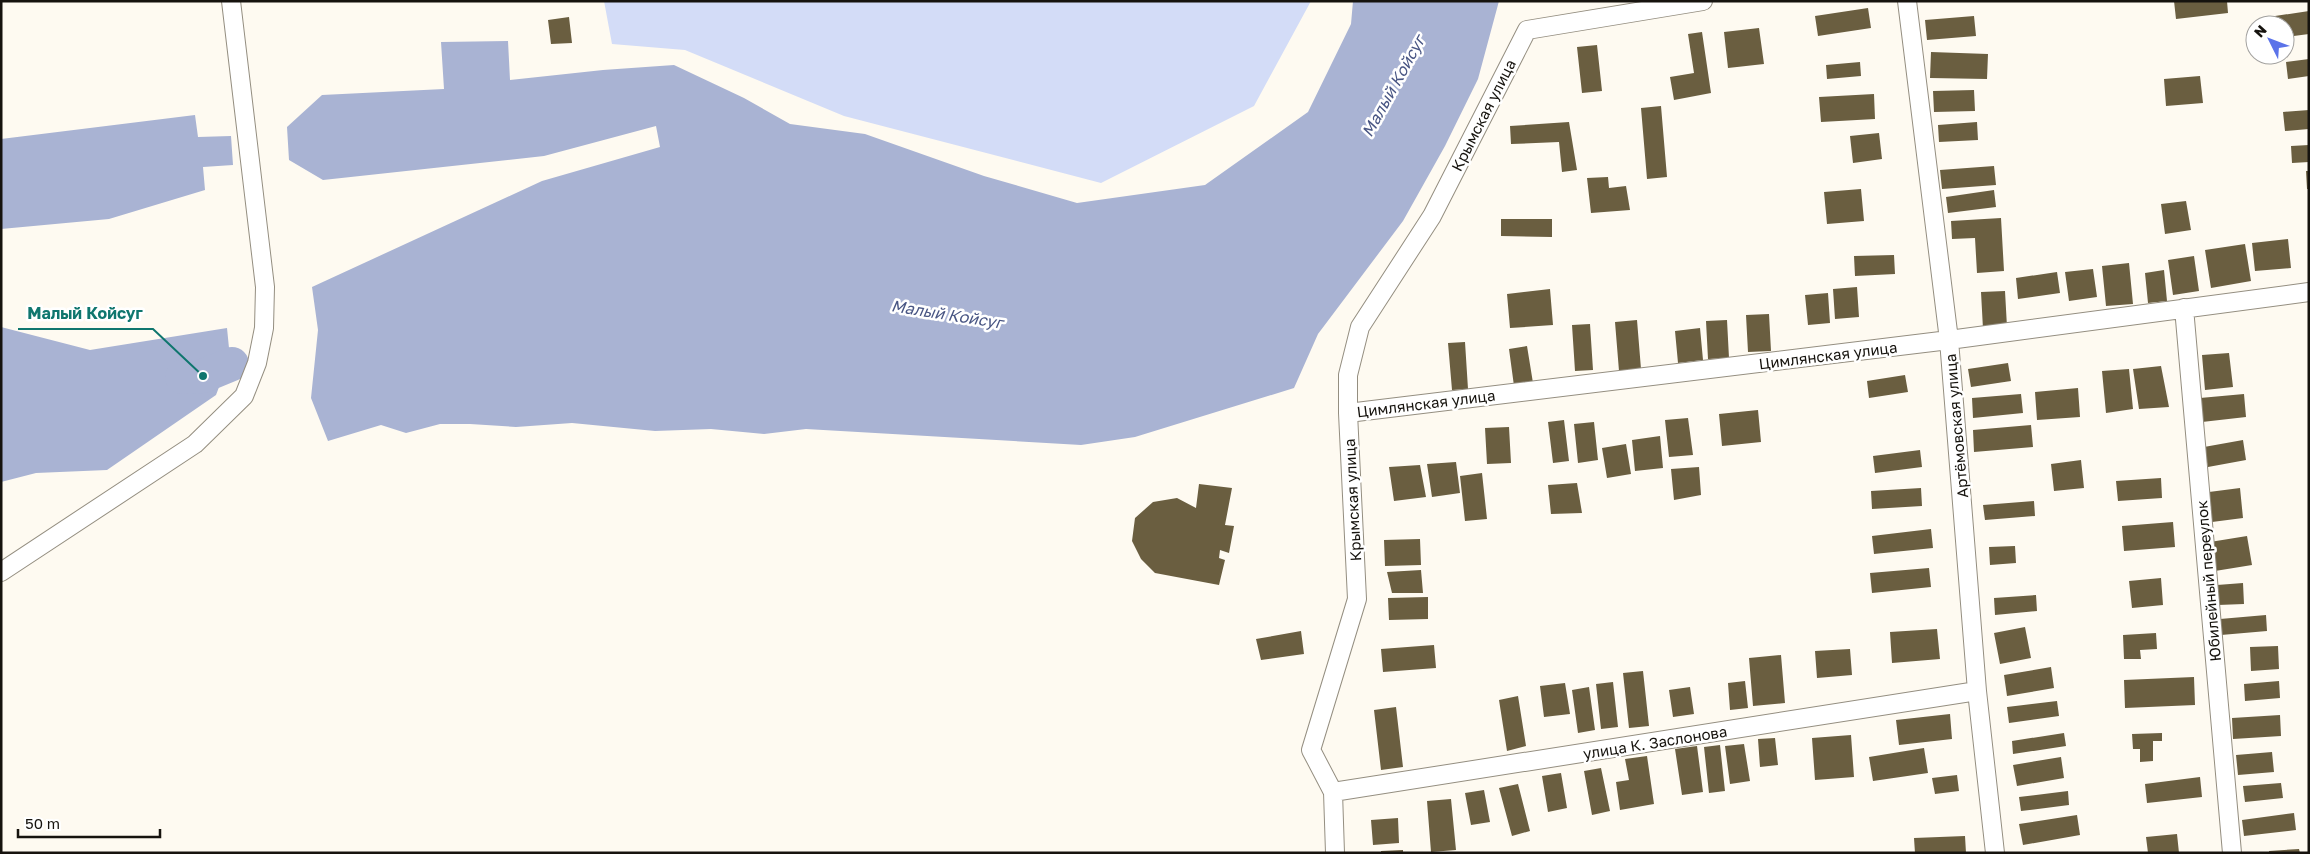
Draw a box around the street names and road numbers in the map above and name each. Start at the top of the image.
street label: Крымская улица [1447,56,1519,174]
street label: Цимлянская улица [1758,338,1898,372]
street label: Артёмовская улица [1941,353,1971,499]
street label: Цимлянская улица [1356,386,1496,420]
street label: Крымская улица [1340,438,1364,562]
street label: Юбилейный переулок [2192,499,2224,662]
street label: улица К. Заслонова [1582,722,1728,762]

